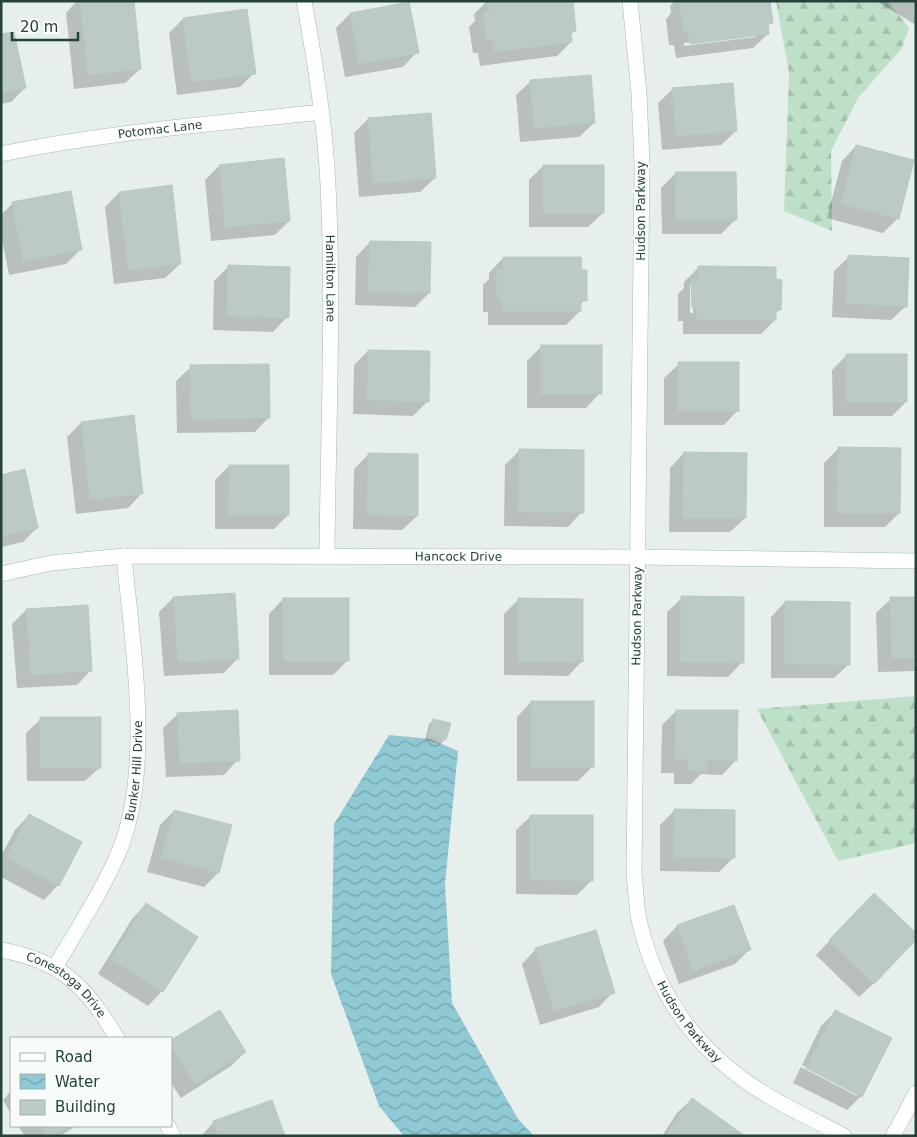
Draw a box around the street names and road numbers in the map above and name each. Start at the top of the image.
street label: Potomac Lane [117,118,203,141]
street label: Hudson Parkway [634,161,648,261]
street label: Hamilton Lane [323,234,338,322]
street label: Hancock Drive [415,550,502,564]
street label: Hudson Parkway [629,566,645,666]
street label: Bunker Hill Drive [122,720,145,822]
street label: Conestoga Drive [24,949,109,1020]
street label: Hudson Parkway [654,979,725,1066]

